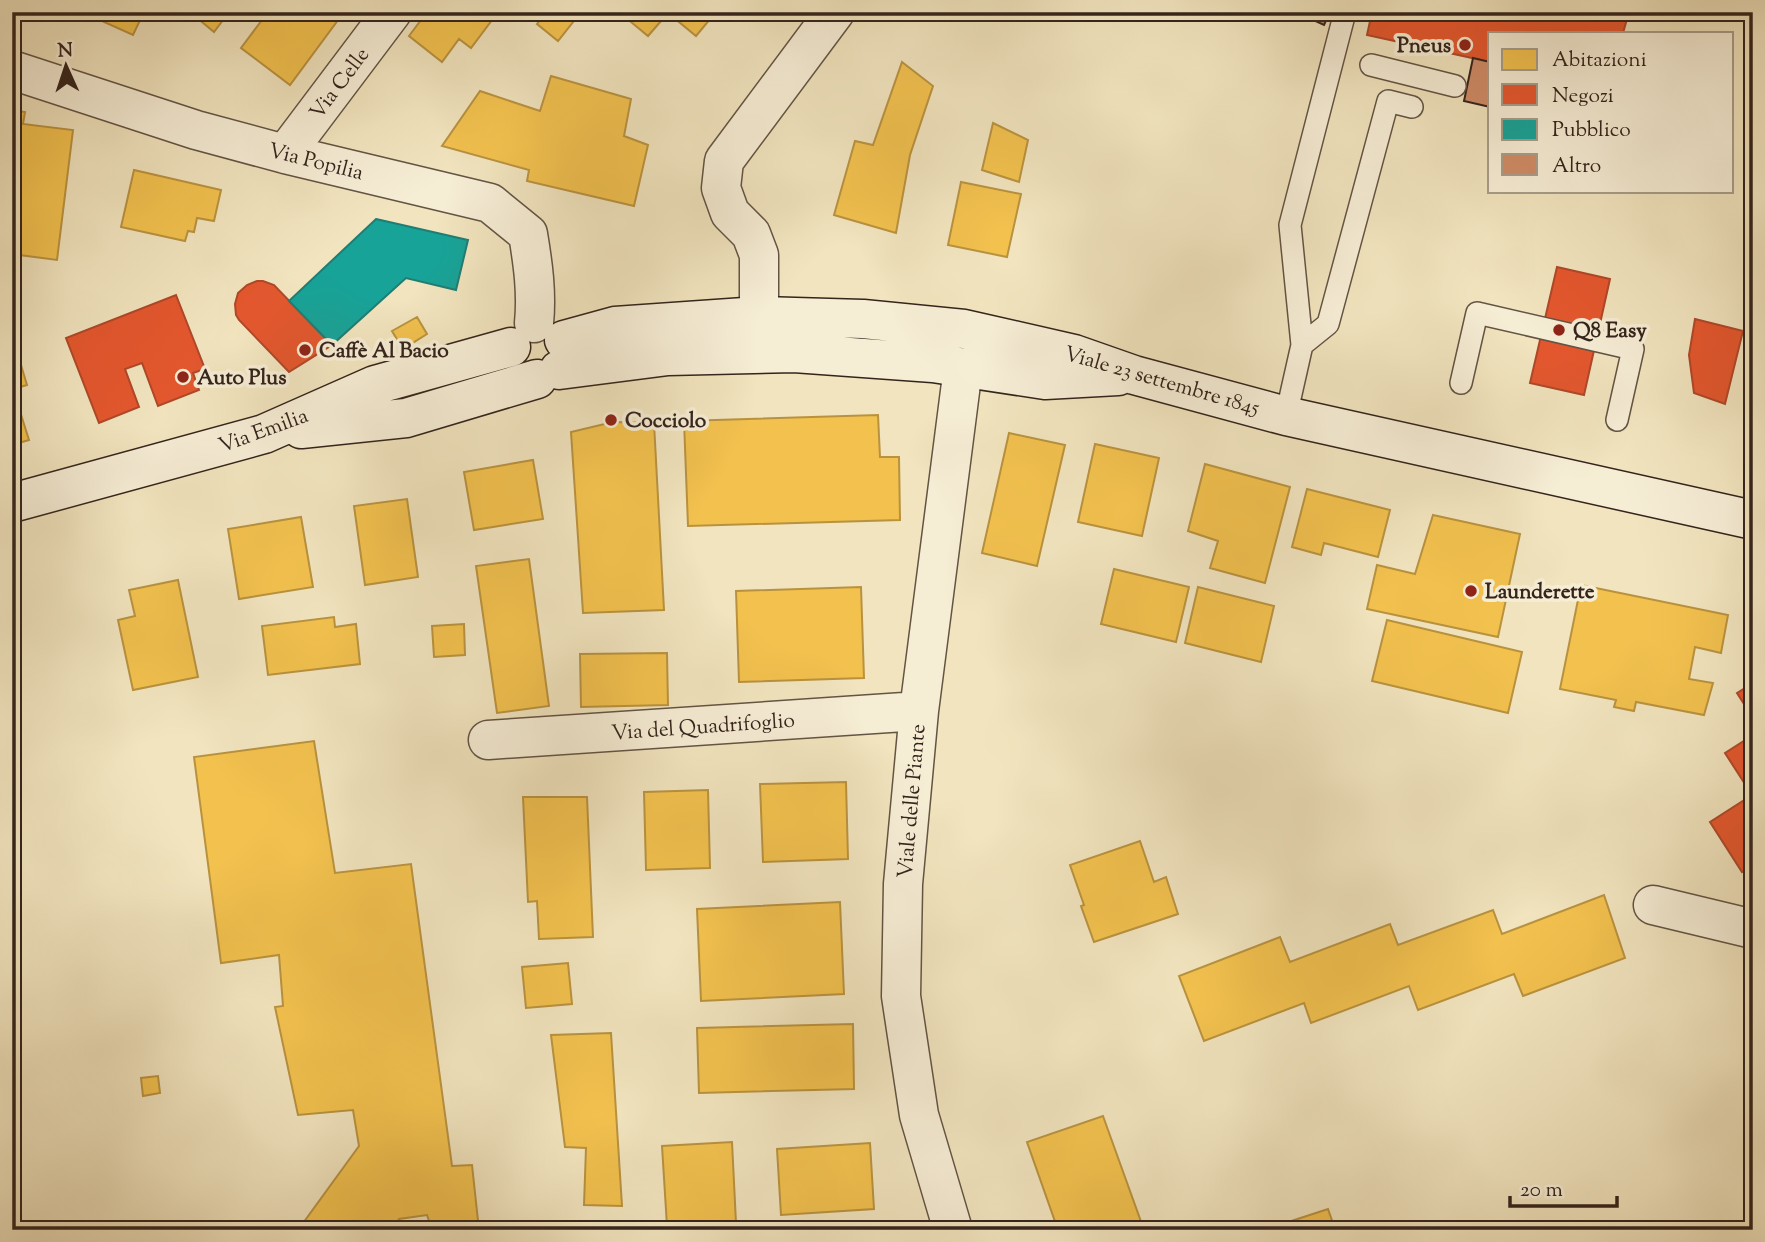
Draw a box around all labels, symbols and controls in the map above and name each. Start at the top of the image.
north arrow [32,32,102,102]
place label: Pneus [1397,32,1451,62]
legend [1488,32,1734,192]
marker: Pneus [1457,37,1473,53]
text: N [57,38,74,65]
street label: Via Celle [304,42,378,126]
text: Abitazioni [1552,46,1647,76]
text: Negozi [1552,82,1614,112]
text: Pubblico [1552,116,1631,146]
street label: Via Popilia [265,137,367,189]
text: Altro [1552,152,1601,182]
place label: Q8 Easy [1573,317,1647,347]
marker: Q8 Easy [1551,322,1567,338]
place label: Caffè Al Bacio [319,337,449,367]
street label: Viale 23 settembre 1845 [1060,340,1263,424]
marker: Caffè Al Bacio [297,342,313,358]
place label: Auto Plus [197,364,286,394]
marker: Auto Plus [175,369,191,385]
street label: Via Emilia [215,402,313,462]
place label: Cocciolo [625,407,707,437]
marker: Cocciolo [603,412,619,428]
place label: Launderette [1485,578,1595,608]
marker: Launderette [1463,583,1479,599]
street label: Via del Quadrifoglio [610,707,796,749]
street label: Viale delle Piante [891,723,935,880]
scale bar [1510,1165,1616,1209]
text: 20 m [1520,1176,1563,1206]

